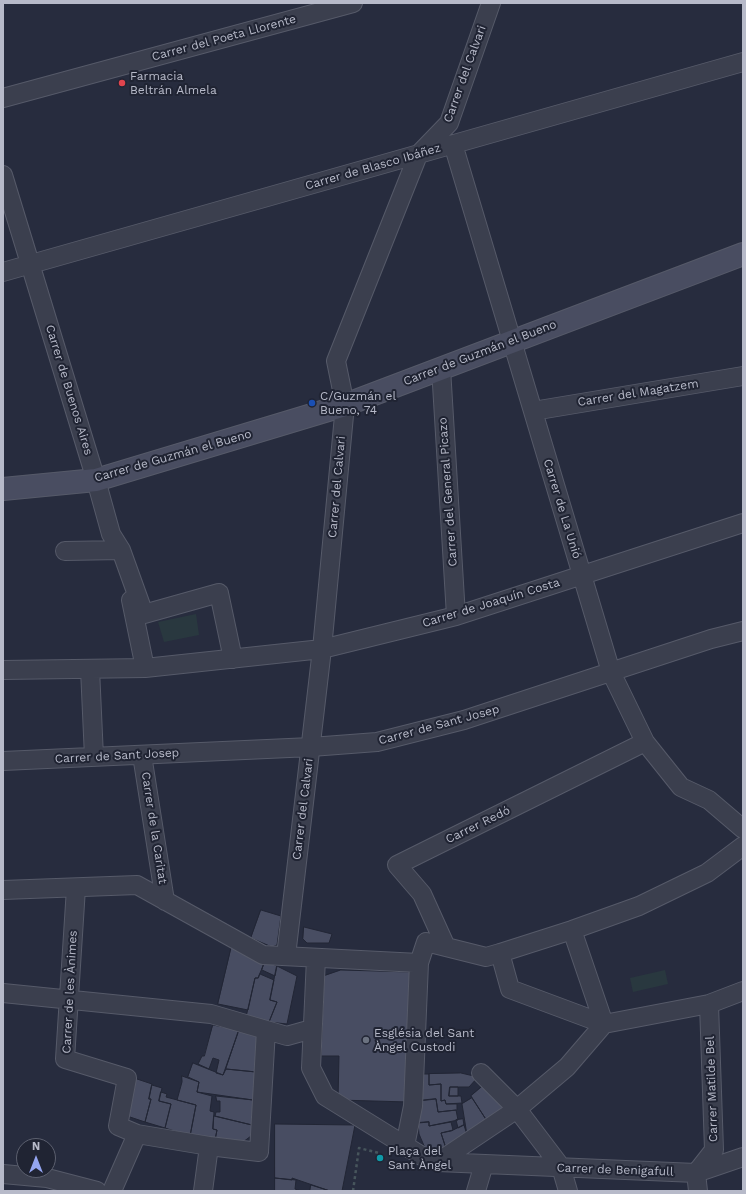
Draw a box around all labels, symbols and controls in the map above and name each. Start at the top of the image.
street label: Carrer del Poeta Llorente [150,12,298,64]
street label: Carrer del Calvari [441,24,489,124]
place label: Farmacia Beltrán Almela [130,69,217,97]
marker: Farmacia Beltrán Almela [117,78,127,88]
street label: Carrer de Blasco Ibáñez [304,141,442,193]
street label: Carrer de Guzmán el Bueno [401,317,559,389]
street label: Carrer de Buenos Aires [42,323,96,457]
street label: Carrer del Magatzem [576,376,700,410]
place label: C/Guzmán el Bueno, 74 [320,389,396,417]
marker: C/Guzmán el Bueno, 74 [307,398,317,408]
street label: Carrer del General Picazo [436,417,460,567]
street label: Carrer de Guzmán el Bueno [93,427,253,485]
street label: Carrer del Calvari [325,435,349,539]
street label: Carrer de La Unió [540,457,584,561]
street label: Carrer de Joaquín Costa [421,575,561,631]
street label: Carrer de Sant Josep [377,702,501,748]
street label: Carrer de Sant Josep [54,746,180,766]
street label: Carrer del Calvari [290,757,316,861]
street label: Carrer de la Caritat [138,771,170,885]
street label: Carrer Redó [443,803,513,847]
street label: Carrer de les Ànimes [60,930,80,1054]
place label: Església del Sant Àngel Custodi [374,1026,474,1054]
marker: Església del Sant Àngel Custodi [361,1035,371,1045]
street label: Carrer Matilde Bel [703,1036,721,1142]
north arrow [16,1138,56,1178]
text: N [32,1140,40,1153]
place label: Plaça del Sant Àngel [388,1144,451,1172]
marker: Plaça del Sant Àngel [375,1153,385,1163]
street label: Carrer de Benigafull [556,1161,674,1179]

